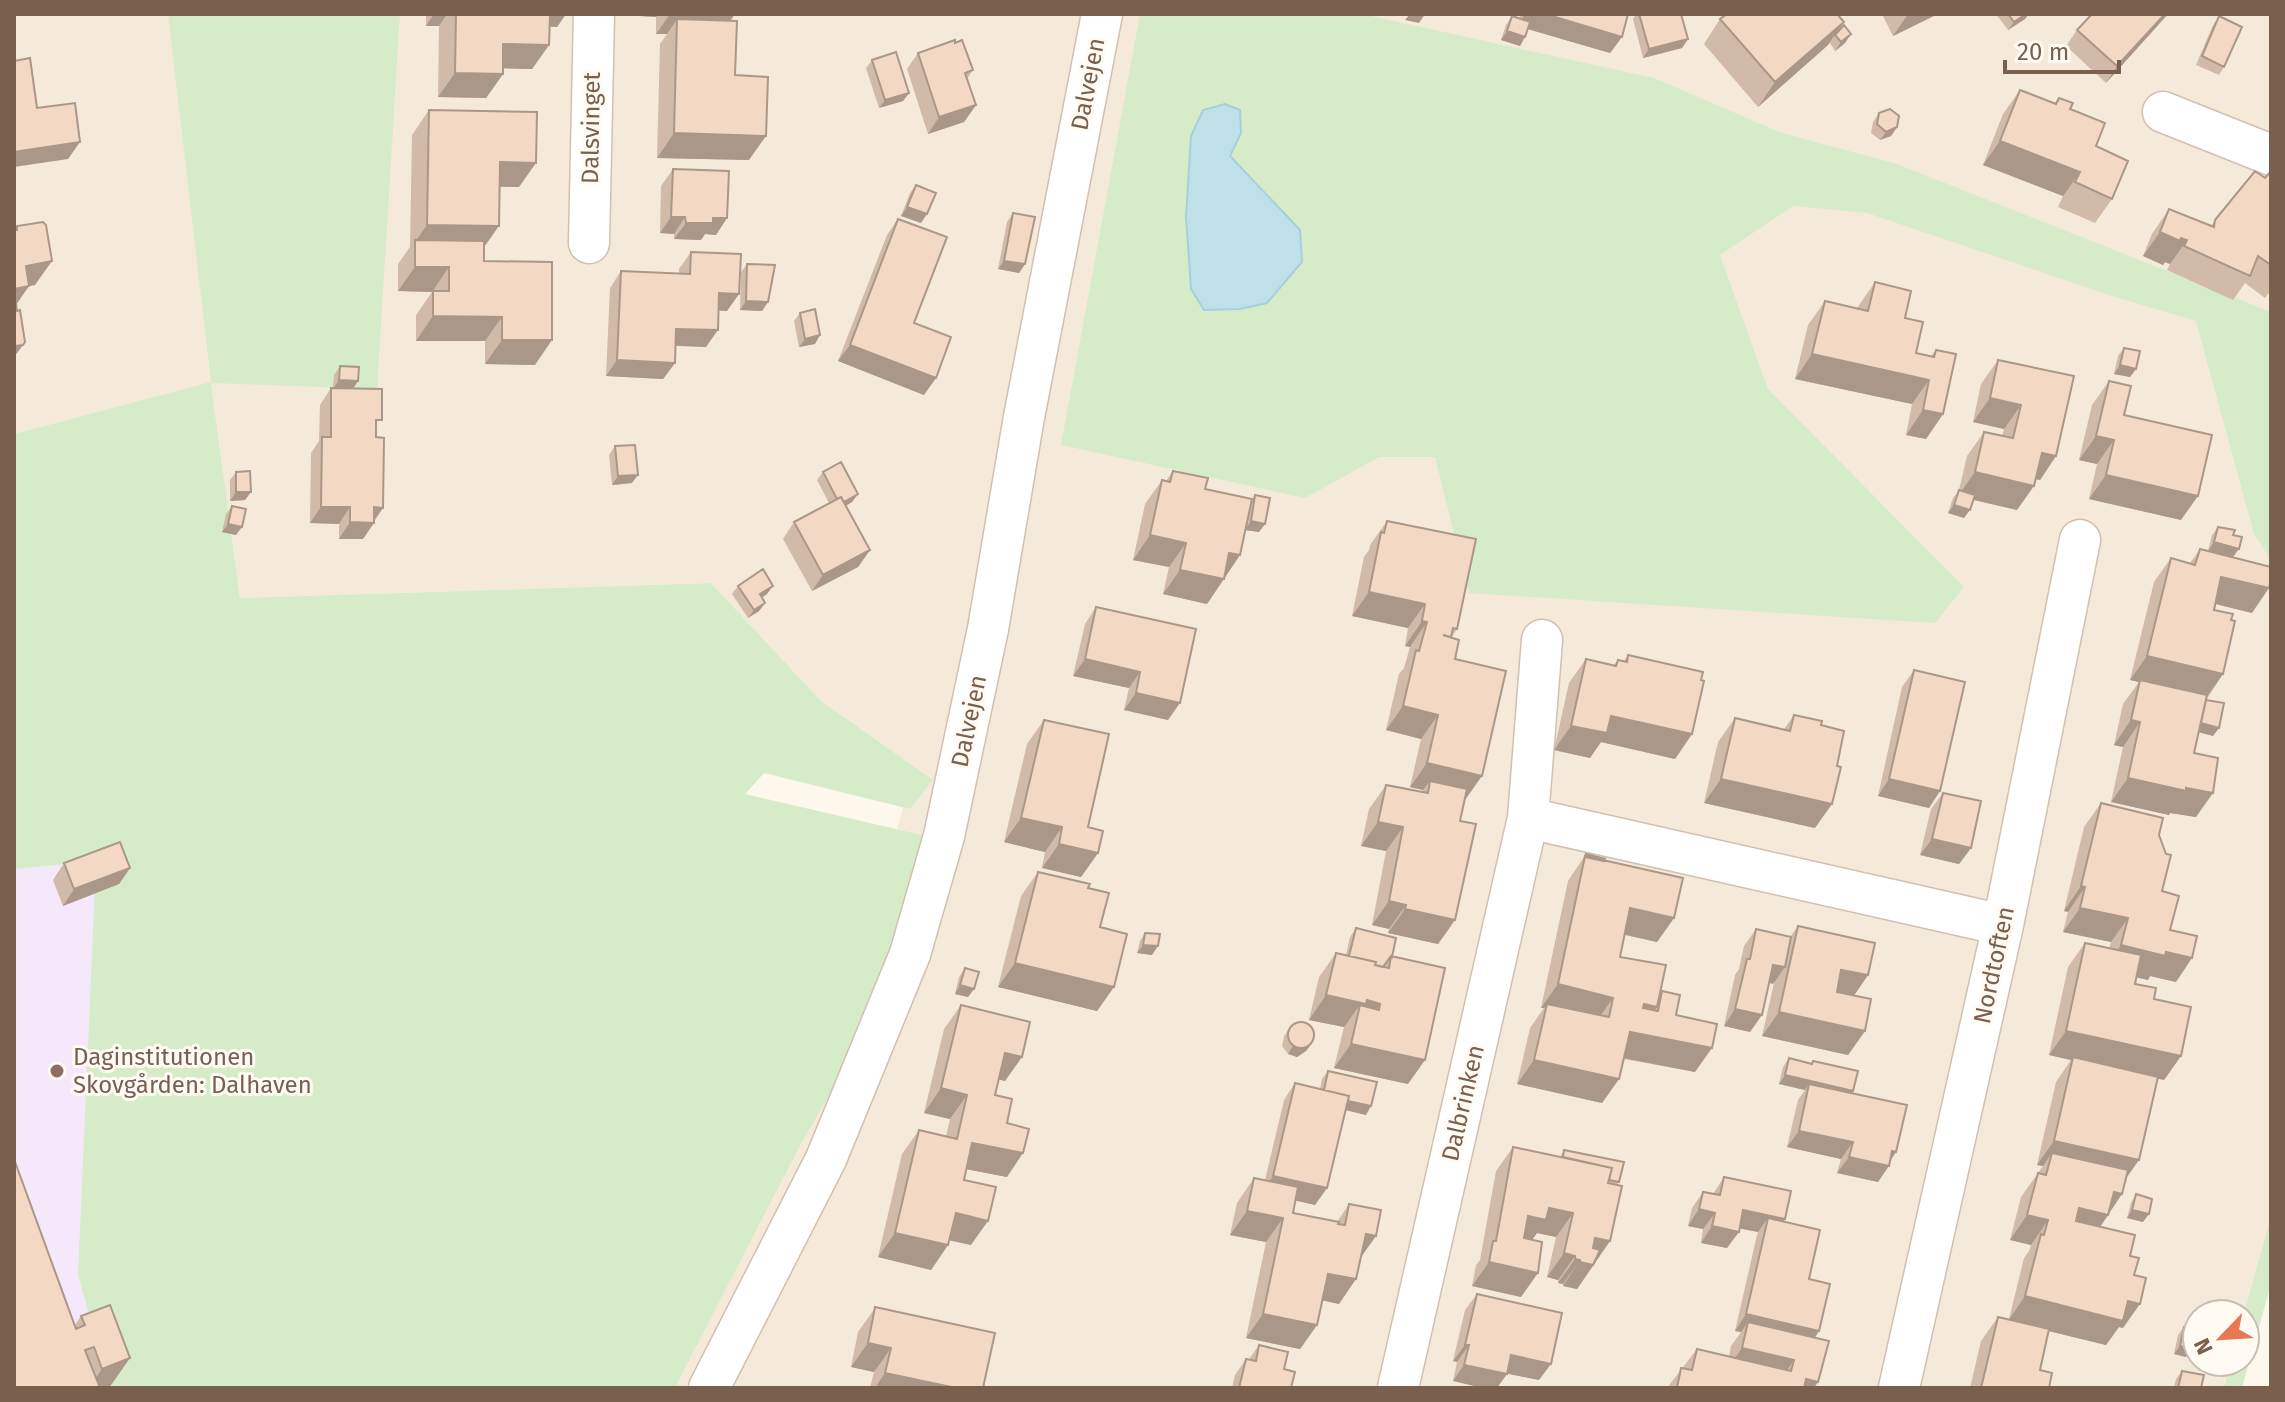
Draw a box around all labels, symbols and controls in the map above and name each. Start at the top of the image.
scale bar [2005,24,2119,74]
street label: Dalvejen [1065,35,1111,133]
text: 20 m [2017,38,2069,66]
street label: Dalsvinget [576,71,606,184]
street label: Dalvejen [946,672,992,770]
street label: Nordtoften [1968,904,2020,1026]
street label: Dalbrinken [1436,1042,1490,1164]
place label: Daginstitutionen Skovgården: Dalhaven [73,1043,312,1099]
marker: Daginstitutionen Skovgården: Dalhaven [48,1062,66,1080]
north arrow [2181,1298,2261,1378]
text: N [2188,1334,2219,1359]

